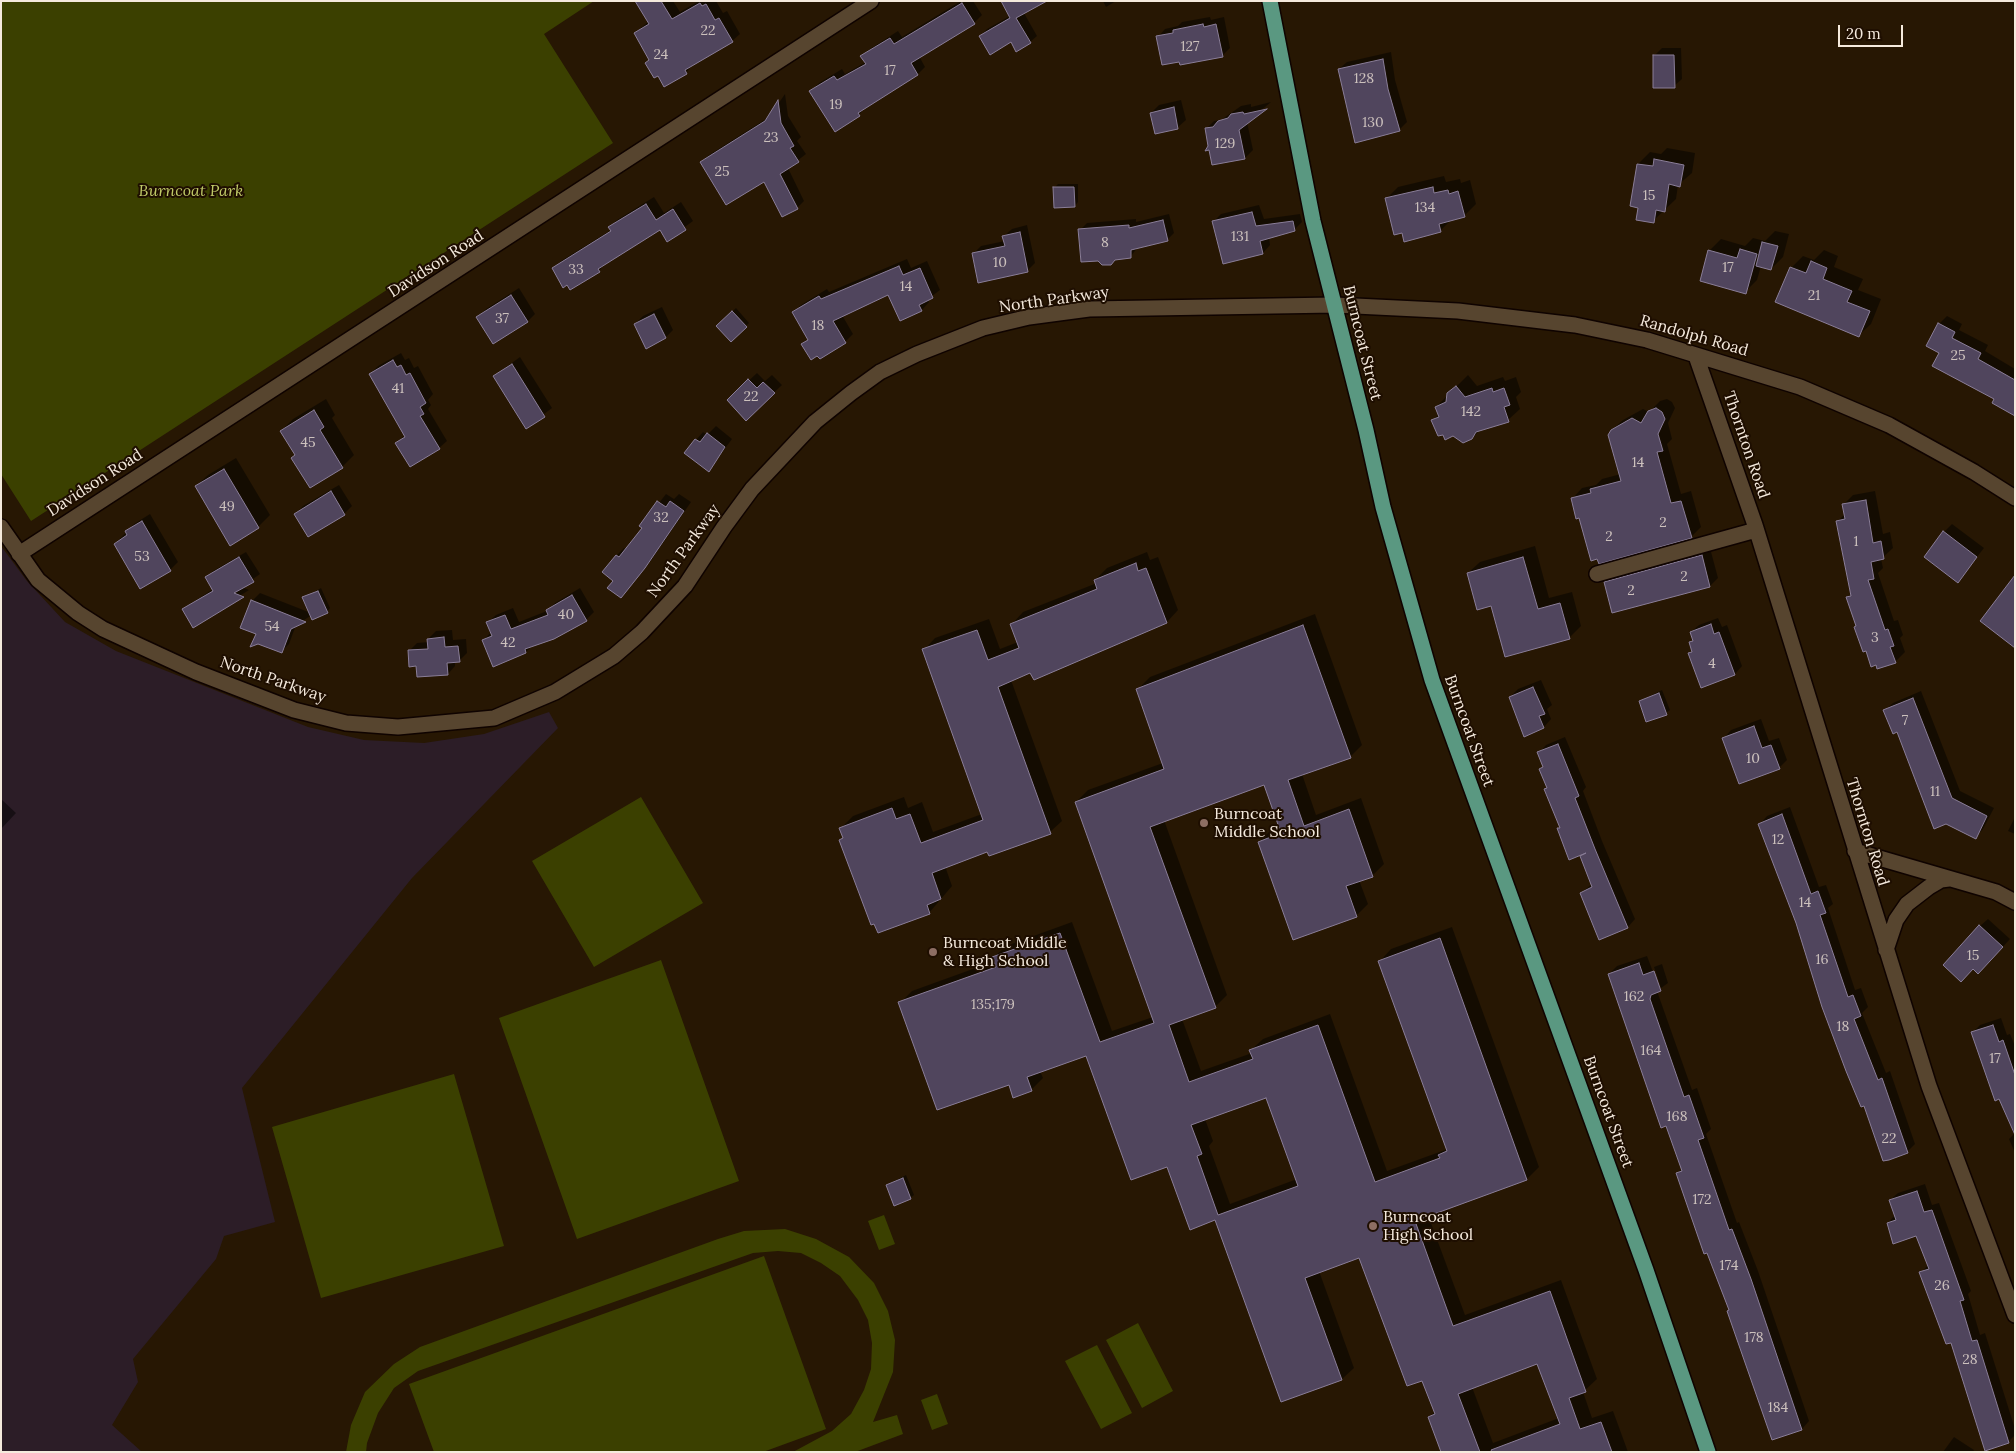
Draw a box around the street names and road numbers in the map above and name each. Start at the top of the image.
street label: Davidson Road [385,226,487,302]
street label: North Parkway [998,283,1110,317]
street label: Burncoat Street [1338,284,1386,402]
street label: Randolph Road [1638,311,1750,361]
street label: Thornton Road [1719,389,1773,501]
street label: Davidson Road [44,445,146,521]
street label: North Parkway [644,500,724,602]
street label: North Parkway [217,653,329,707]
street label: Burncoat Street [1440,672,1498,790]
street label: Thornton Road [1841,776,1893,888]
street label: Burncoat Street [1579,1053,1637,1171]

